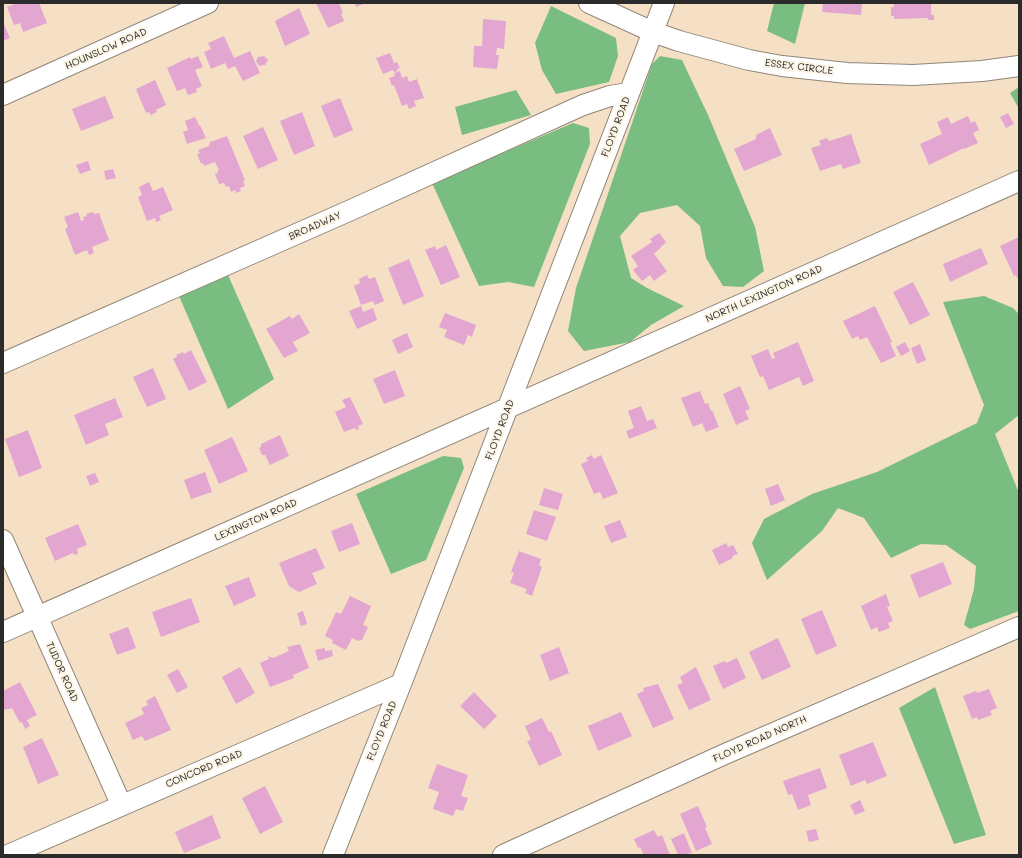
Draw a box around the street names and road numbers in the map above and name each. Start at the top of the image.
street label: HOUNSLOW ROAD [63,26,149,72]
street label: ESSEX CIRCLE [764,57,834,77]
street label: FLOYD ROAD [599,95,633,159]
street label: BROADWAY [287,209,343,243]
street label: NORTH LEXINGTON ROAD [704,263,824,325]
street label: FLOYD ROAD [483,398,517,462]
street label: LEXINGTON ROAD [213,496,299,544]
street label: TUDOR ROAD [43,640,81,704]
street label: FLOYD ROAD [365,699,399,763]
street label: FLOYD ROAD NORTH [711,713,809,765]
street label: CONCORD ROAD [164,747,244,791]

